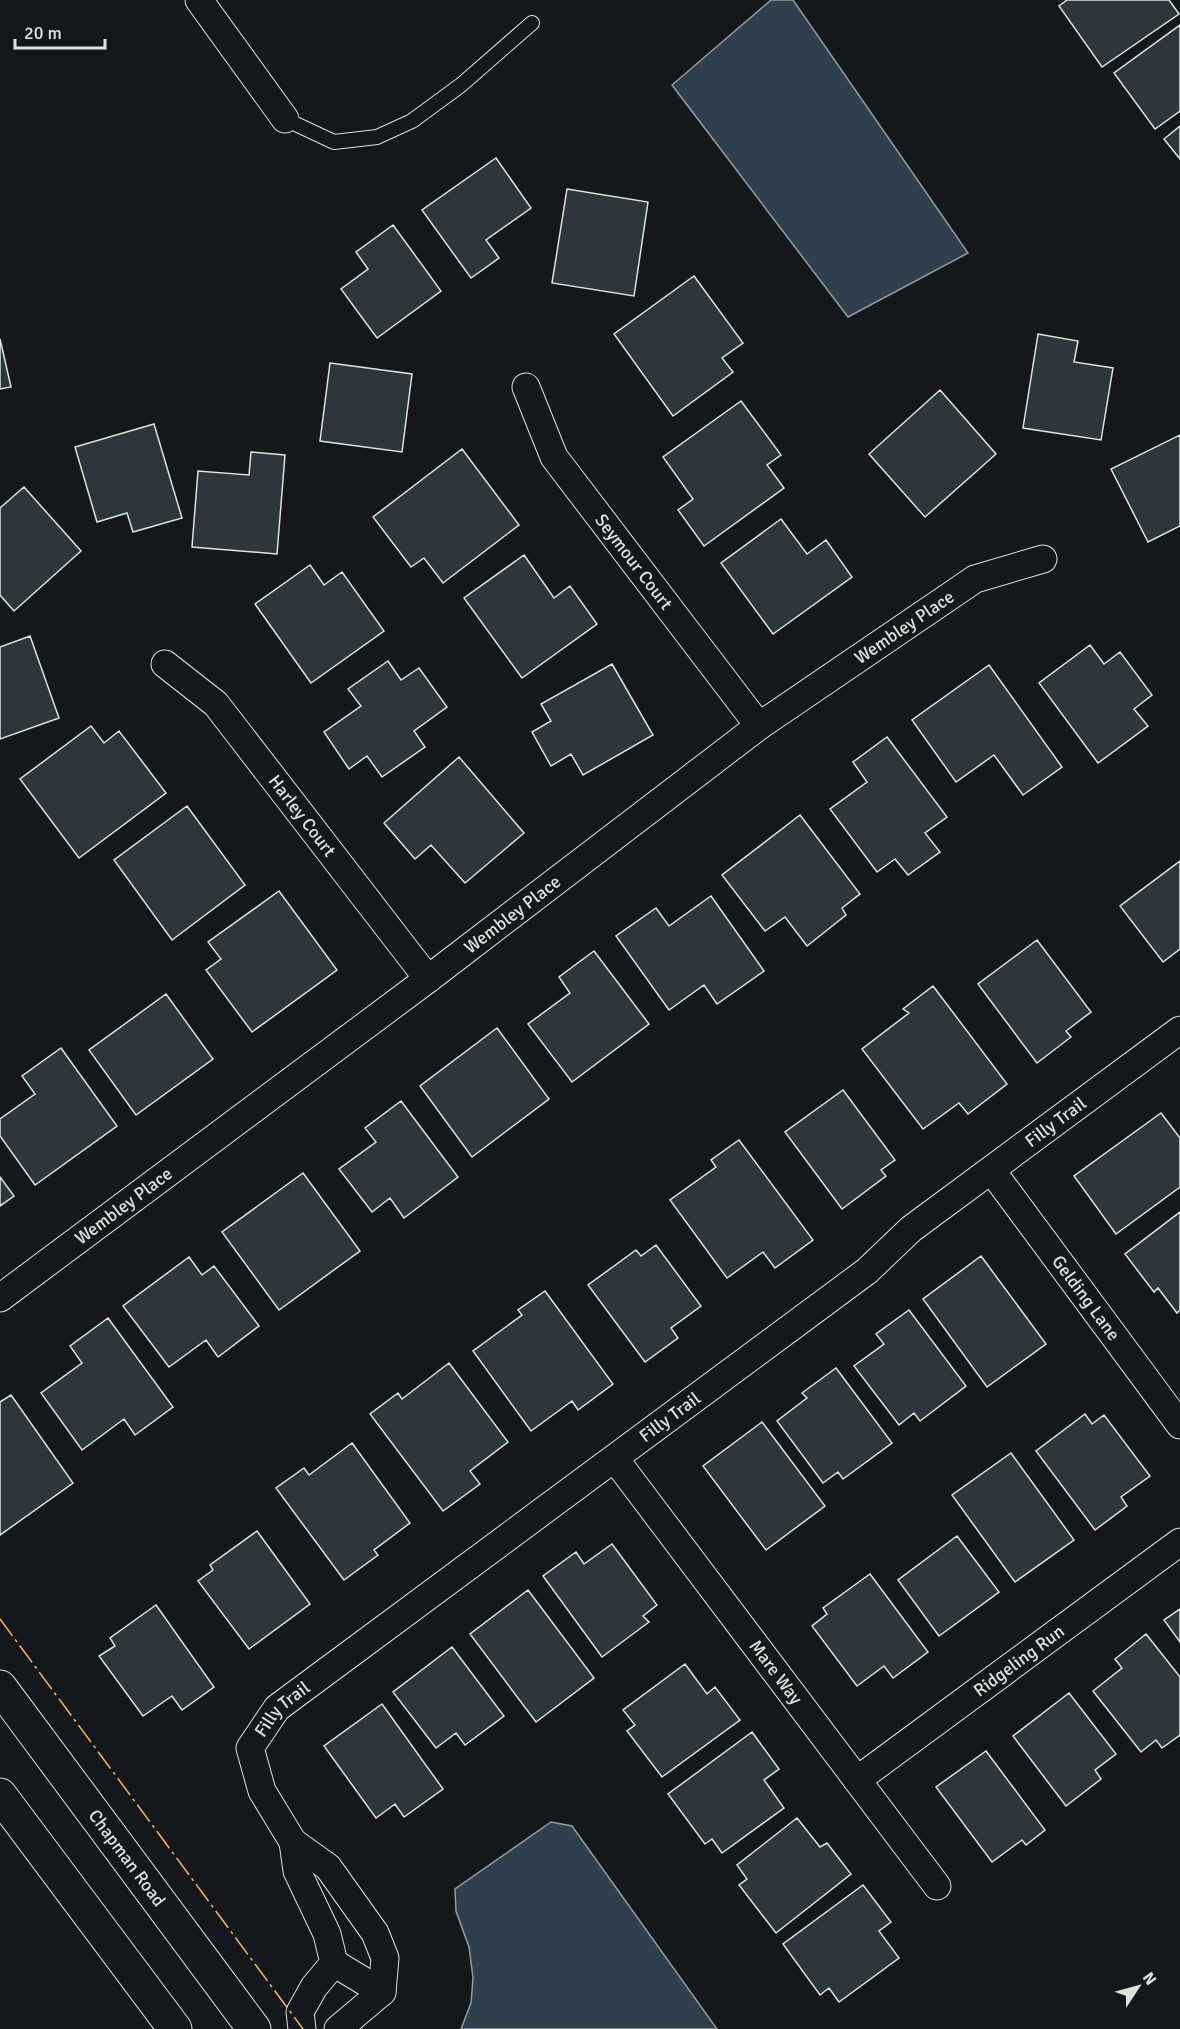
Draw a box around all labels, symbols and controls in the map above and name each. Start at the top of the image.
scale bar [15,12,105,50]
text: 20 m [24,22,62,44]
street label: Seymour Court [590,509,677,614]
street label: Wembley Place [850,586,958,669]
street label: Harley Court [264,770,341,861]
street label: Wembley Place [460,871,565,958]
street label: Filly Trail [1021,1092,1091,1152]
street label: Wembley Place [70,1163,176,1249]
street label: Gelding Lane [1047,1251,1125,1345]
street label: Filly Trail [635,1387,705,1447]
street label: Ridgeling Run [969,1620,1069,1701]
street label: Mare Way [744,1636,807,1709]
street label: Filly Trail [250,1676,314,1741]
street label: Chapman Road [84,1805,170,1911]
north arrow [1108,1957,1168,2017]
text: N [1138,1968,1161,1989]

